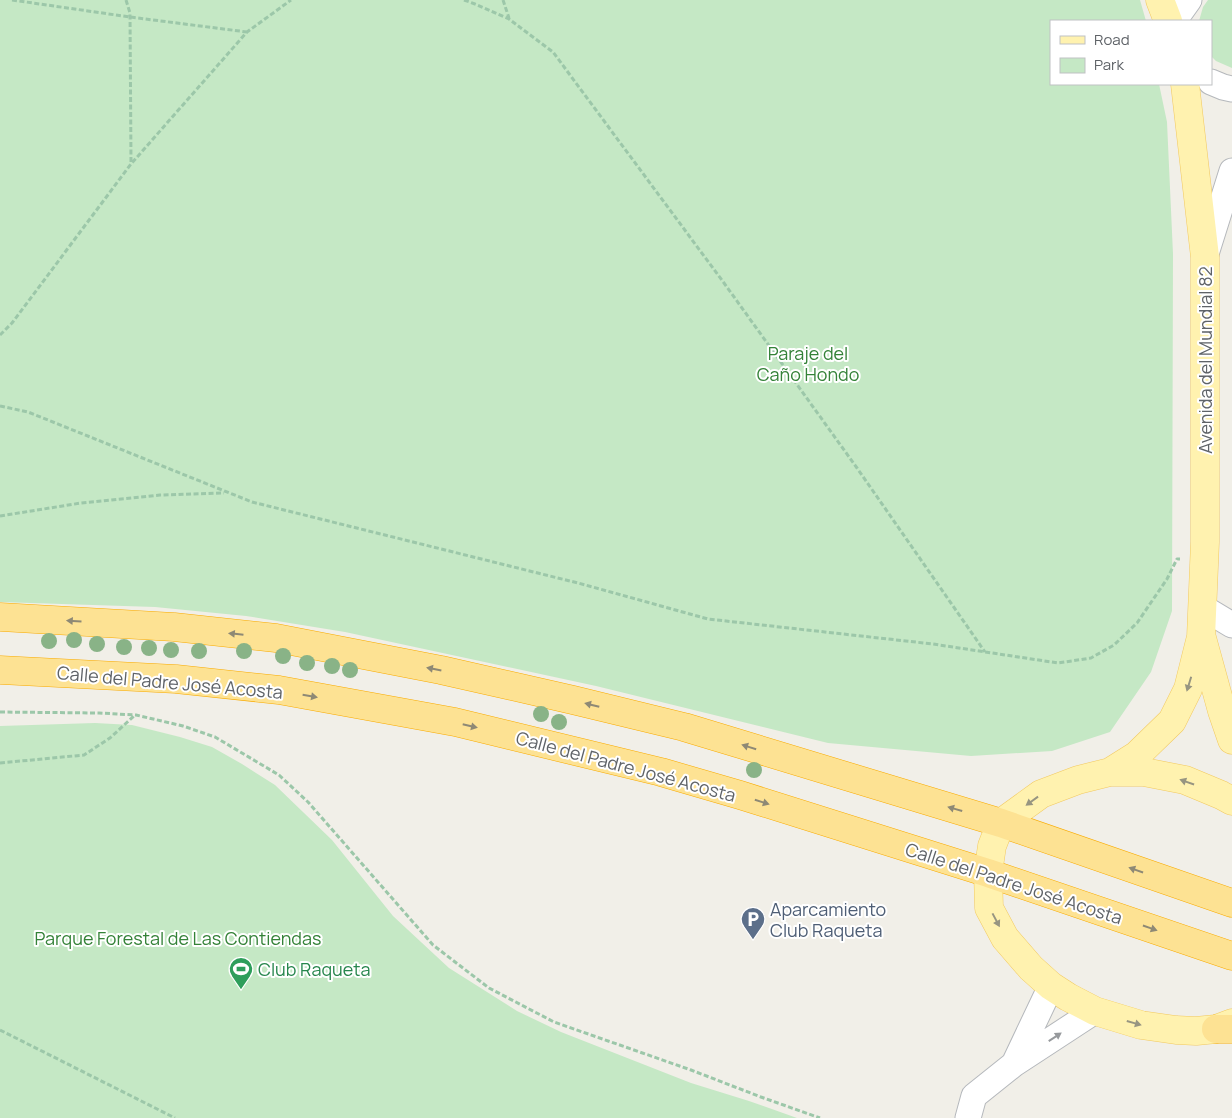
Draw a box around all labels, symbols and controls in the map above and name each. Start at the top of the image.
legend [1050,20,1212,85]
text: Road [1094,29,1130,50]
text: Park [1094,54,1124,75]
street label: Avenida del Mundial 82 [1193,266,1217,454]
park label: Paraje del Caño Hondo [757,341,859,386]
one-way arrow [66,616,82,624]
one-way arrow [228,630,244,638]
street label: Calle del Padre José Acosta [56,660,284,704]
one-way arrow [425,664,441,672]
one-way arrow [1185,677,1193,692]
one-way arrow [302,692,317,700]
one-way arrow [584,701,599,709]
one-way arrow [462,722,477,730]
street label: Calle del Padre José Acosta [513,725,739,807]
one-way arrow [741,742,756,750]
one-way arrow [1180,777,1195,785]
one-way arrow [1025,796,1039,806]
one-way arrow [755,799,770,807]
one-way arrow [947,805,962,813]
street label: Calle del Padre José Acosta [902,837,1126,929]
one-way arrow [1129,866,1144,873]
place label: Aparcamiento Club Raqueta [770,897,886,942]
parking icon: Aparcamiento Club Raqueta [740,906,766,940]
one-way arrow [991,913,1000,927]
one-way arrow [1142,924,1157,932]
park label: Parque Forestal de Las Contiendas [35,926,321,950]
sports icon: Club Raqueta [228,956,254,990]
place label: Club Raqueta [258,957,370,981]
one-way arrow [1127,1020,1142,1028]
one-way arrow [1048,1033,1061,1042]

